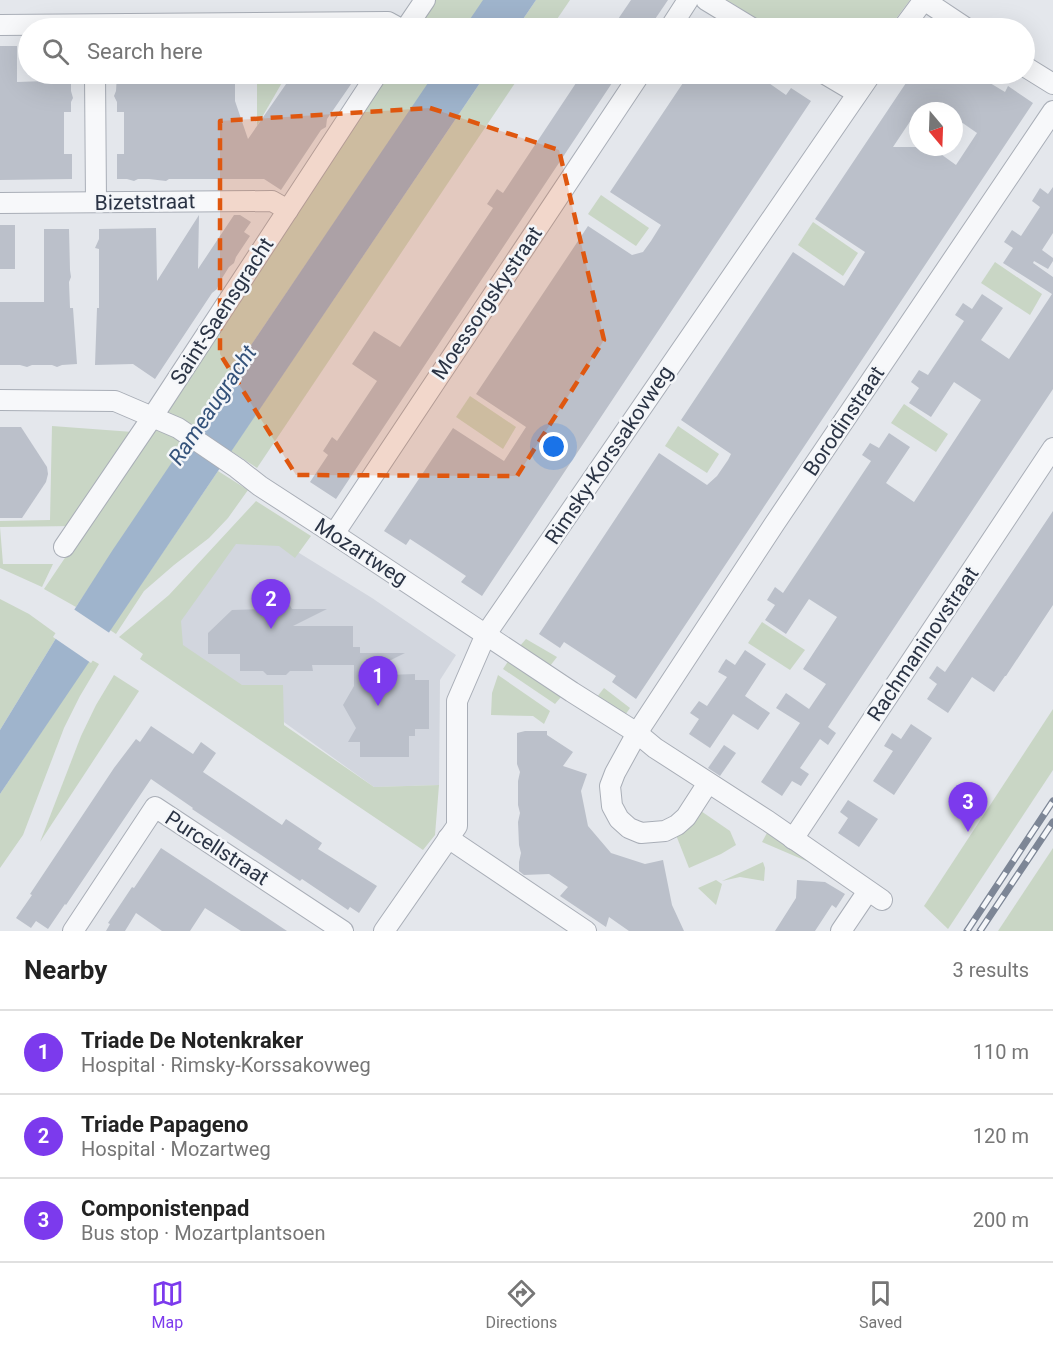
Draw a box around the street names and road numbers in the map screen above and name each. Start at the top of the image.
street label: Bizetstraat [95,189,196,215]
street label: Moessorgskystraat [427,222,547,384]
street label: Saint-Saensgracht [166,233,278,389]
street label: Rimsky-Korssakovweg [540,361,678,549]
street label: Borodinstraat [799,362,889,480]
street label: Mozartweg [310,513,412,591]
street label: Rachmaninovstraat [862,562,984,726]
street label: Purcellstraat [161,806,273,890]

